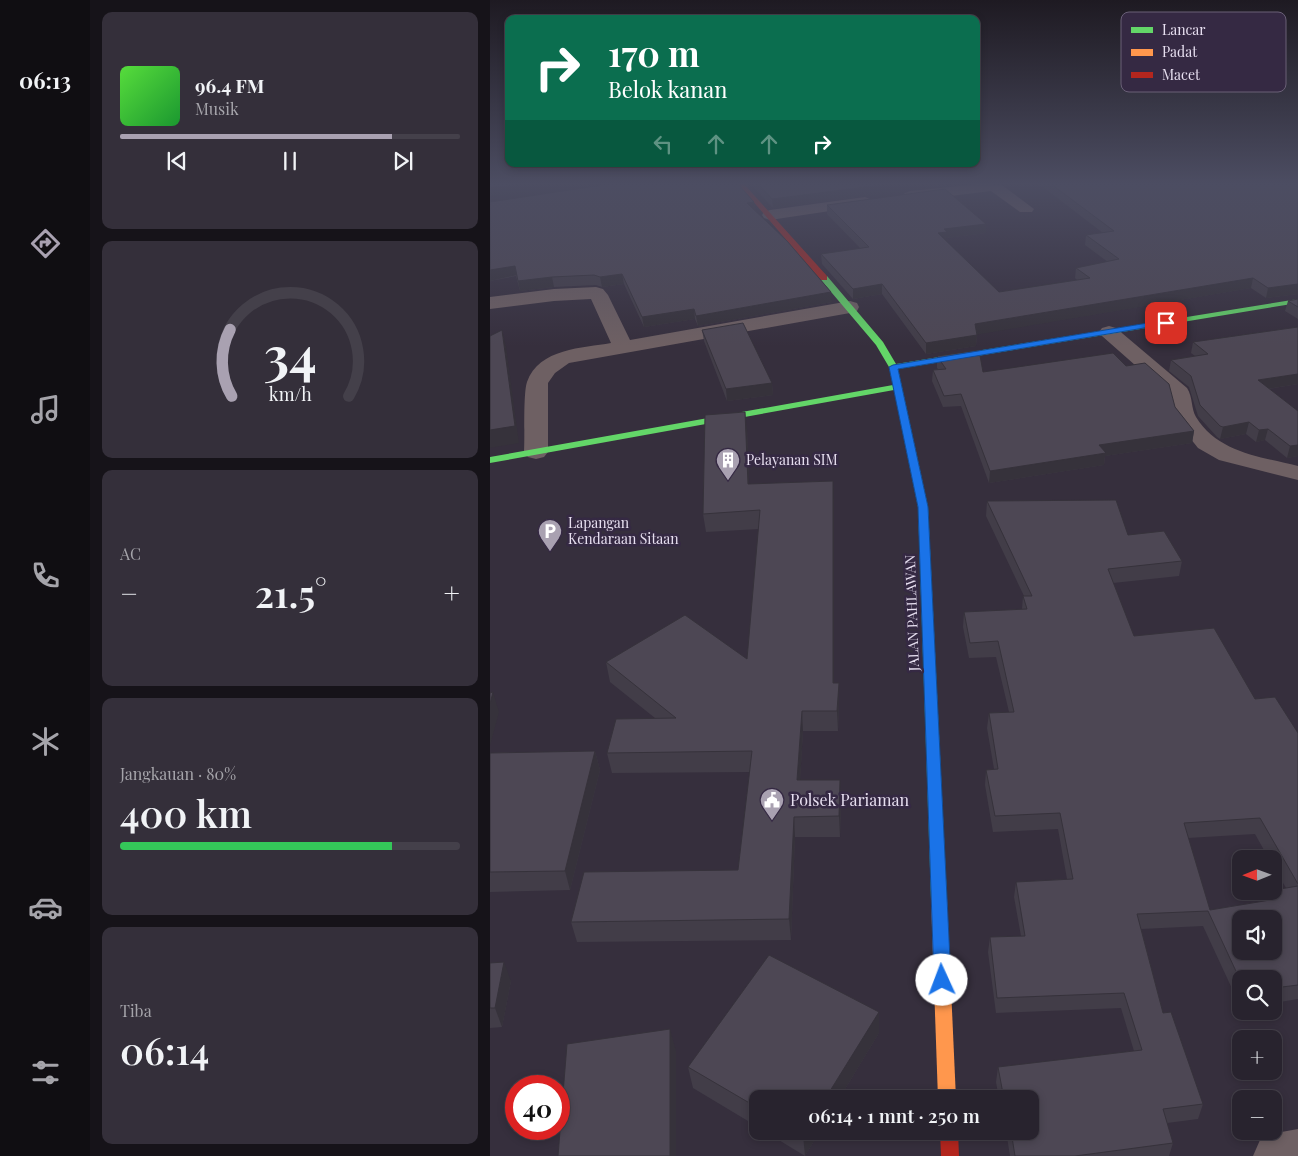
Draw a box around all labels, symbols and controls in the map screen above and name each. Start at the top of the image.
legend [1121,12,1286,92]
text: Lancar [1162,20,1206,39]
text: 170 m [608,29,700,76]
icon: right [525,35,590,100]
text: Padat [1162,42,1198,61]
text: 06:13 [19,65,71,95]
text: Macet [1162,65,1201,84]
text: 96.4 FM [195,72,264,98]
text: Belok kanan [608,74,727,104]
text: Musik [195,98,239,119]
icon: left [649,130,677,158]
icon: ahead [702,130,730,158]
icon: ahead [755,130,783,158]
icon: right [808,130,836,158]
icon: previous [163,147,191,175]
icon: pause [276,147,304,175]
icon: next [389,147,417,175]
icon: directions [28,226,63,261]
pin [1145,302,1187,344]
icon: arrive [1152,309,1180,337]
text: 34 [264,319,316,388]
text: km/h [269,382,312,405]
icon: music [28,392,63,427]
building icon: Pelayanan SIM [715,447,741,481]
place label: Pelayanan SIM [746,450,838,469]
place label: Lapangan Kendaraan Sitaan [568,513,679,548]
parking icon: Lapangan Kendaraan Sitaan [537,518,563,552]
text: AC [120,543,141,564]
street label: JALAN PAHLAWAN [900,554,923,673]
icon: phone [28,558,63,593]
text: 21.5° [255,567,327,618]
text: − [120,574,138,611]
text: + [444,574,460,611]
icon: climate [28,724,63,759]
text: Jangkauan · 80% [120,763,236,784]
text: 400 km [120,787,252,838]
public building icon: Polsek Pariaman [759,787,785,821]
place label: Polsek Pariaman [790,789,909,810]
north arrow [1232,850,1282,900]
map controls [1232,850,1282,1140]
icon: car [28,890,63,925]
button: sound [1232,910,1282,960]
position arrow [915,953,967,1005]
button: search [1232,970,1282,1020]
text: Tiba [120,1000,152,1021]
text: 06:14 [120,1024,209,1075]
button: + [1232,1030,1282,1080]
icon: filters [28,1055,63,1090]
speed limit sign: 40 [505,1075,570,1140]
button: − [1232,1090,1282,1140]
text: 06:14 · 1 mnt · 250 m [808,1102,980,1128]

